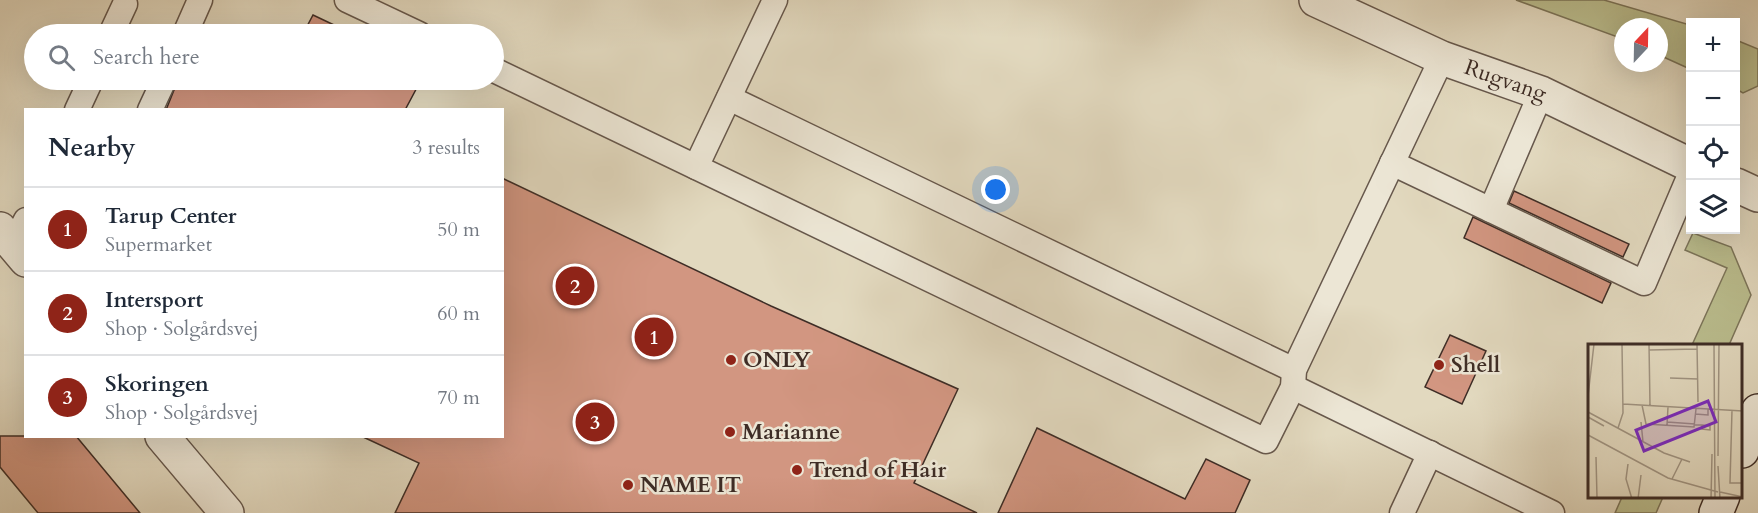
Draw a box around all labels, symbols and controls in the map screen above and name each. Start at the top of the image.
north arrow [1614,18,1668,72]
map controls [1686,18,1740,234]
button: + [1686,18,1740,72]
search box [24,24,504,90]
icon: search [45,41,78,74]
text: Search here [93,42,200,72]
street label: Rugvang [1460,52,1551,109]
button: − [1686,72,1740,126]
button: locate [1686,126,1740,180]
text: Nearby [48,130,136,165]
text: 3 results [412,134,480,161]
your location [981,175,1010,204]
button: layers [1686,180,1740,234]
text: Tarup Center [105,201,236,231]
text: 1 [62,216,73,243]
text: 50 m [437,216,480,243]
text: Supermarket [105,231,212,258]
pin: 2 [556,264,594,308]
text: Intersport [105,285,203,315]
text: 2 [62,300,73,327]
text: 60 m [437,300,480,327]
pin: 1 [634,314,674,360]
text: Shop · Solgårdsvej [105,315,259,342]
inset map [1588,344,1743,498]
place label: ONLY [743,345,811,375]
place label: Shell [1451,350,1501,380]
marker: ONLY [724,353,738,367]
marker: Shell [1432,358,1446,372]
text: Skoringen [105,369,209,399]
text: 3 [62,384,73,411]
text: 70 m [437,384,480,411]
text: Shop · Solgårdsvej [105,399,259,426]
pin: 3 [576,400,614,444]
place label: Marianne [742,417,840,447]
marker: Marianne [723,425,737,439]
place label: Trend of Hair [809,455,946,485]
marker: Trend of Hair [790,463,804,477]
place label: NAME IT [640,470,741,500]
marker: NAME IT [621,478,635,492]

